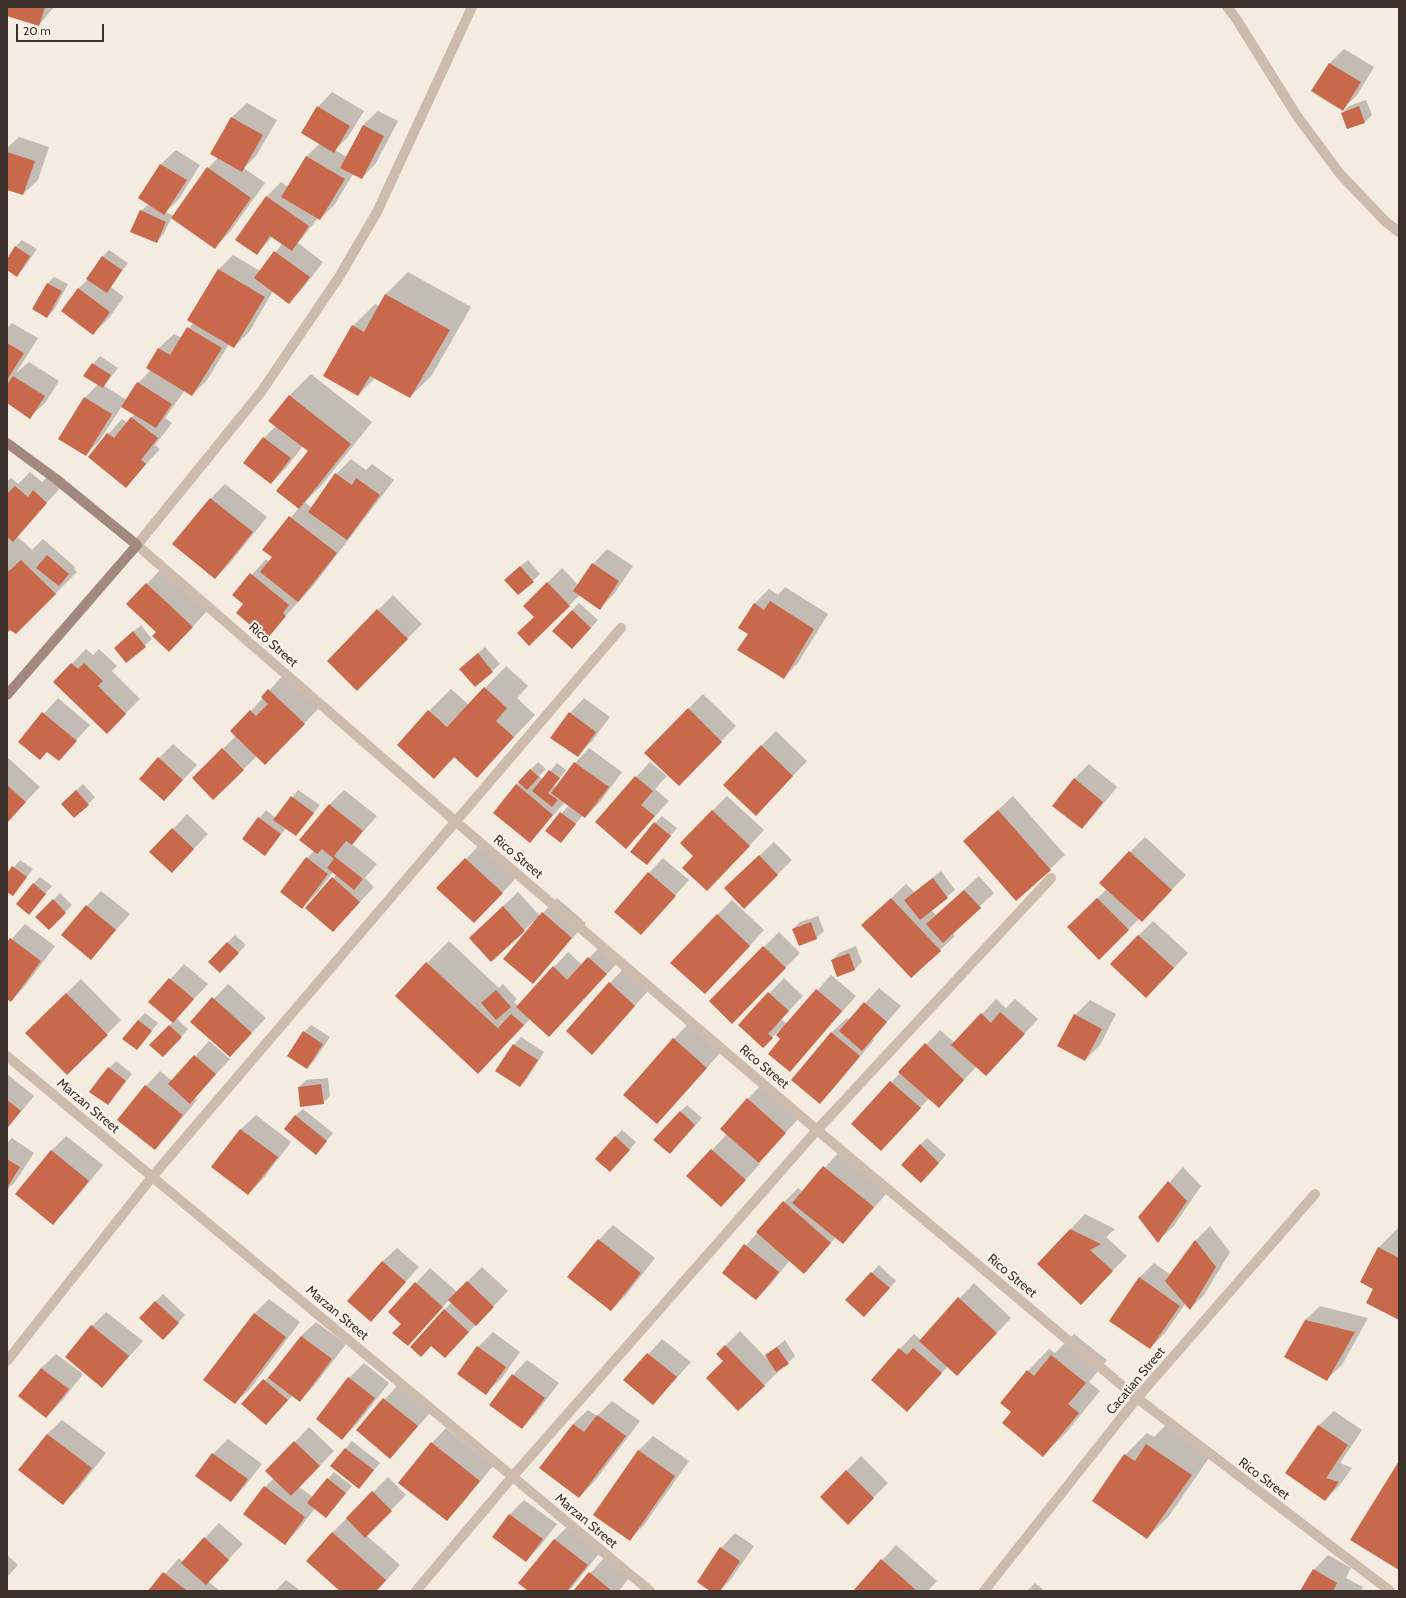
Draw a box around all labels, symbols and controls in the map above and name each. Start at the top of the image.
scale bar [18,16,106,42]
text: 20 m [23,23,51,38]
street label: Rico Street [245,619,301,671]
street label: Rico Street [490,832,546,882]
street label: Rico Street [736,1042,792,1092]
street label: Marzan Street [54,1075,122,1137]
street label: Rico Street [984,1251,1040,1301]
street label: Marzan Street [303,1282,371,1344]
street label: Cacatian Street [1103,1344,1169,1418]
street label: Rico Street [1235,1455,1293,1503]
street label: Marzan Street [552,1490,620,1552]

